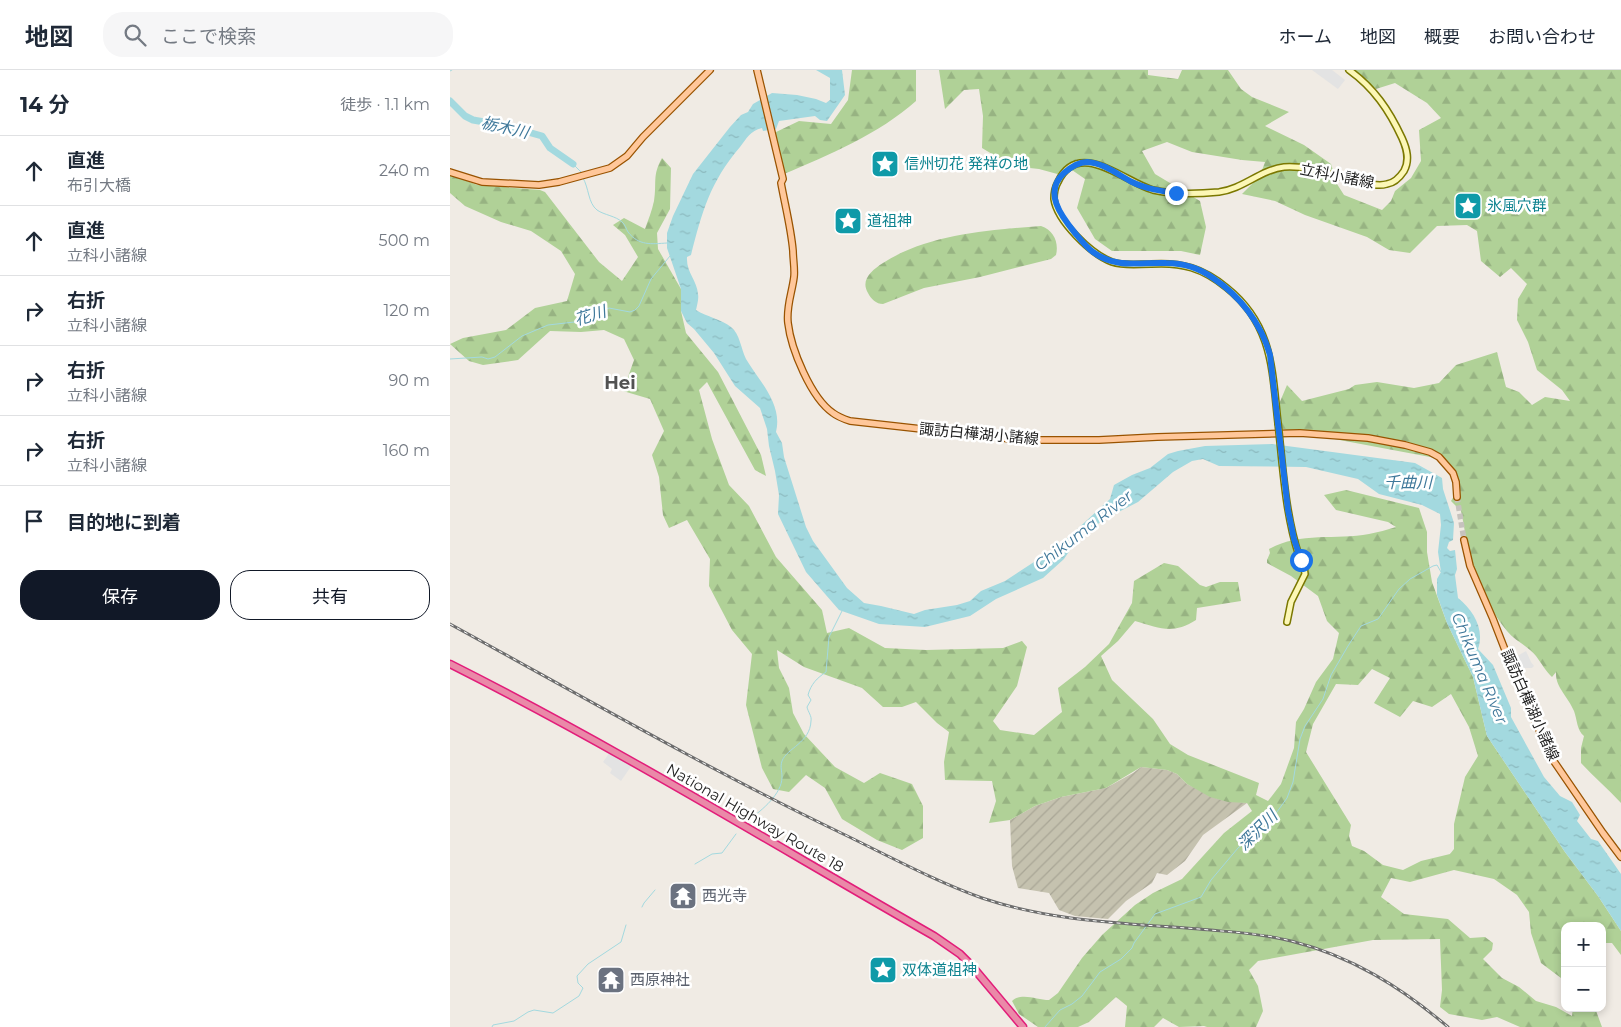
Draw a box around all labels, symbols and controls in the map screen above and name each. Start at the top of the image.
search box [103,12,453,57]
icon: search [121,21,149,49]
text: 地図 [25,22,73,51]
text: ここで検索 [161,25,256,48]
text: ホーム [1279,26,1332,48]
text: 地図 [1360,26,1396,48]
text: 概要 [1424,26,1460,48]
text: お問い合わせ [1488,26,1596,48]
text: 14 分 [20,92,70,117]
text: 徒歩 · 1.1 km [340,95,430,114]
water label: 栃木川 [479,113,532,143]
text: 直進 [67,149,105,172]
place icon: 信州切花 発祥の地 [870,149,900,179]
place label: 信州切花 発祥の地 [904,154,1028,173]
icon: ahead [20,157,48,185]
street label: 立科小諸線 [1298,159,1376,192]
text: 240 m [379,161,430,180]
text: 布引大橋 [67,176,131,195]
route end [1165,182,1188,205]
place icon: 氷風穴群 [1453,191,1483,221]
place label: 氷風穴群 [1487,196,1547,215]
place icon: 道祖神 [833,206,863,236]
place label: 道祖神 [867,211,912,230]
text: 直進 [67,219,105,242]
icon: ahead [20,227,48,255]
text: 500 m [379,231,430,250]
text: 立科小諸線 [67,246,147,265]
text: 右折 [67,289,105,312]
icon: right [20,297,48,325]
text: 120 m [383,301,430,320]
water label: 花川 [572,301,610,329]
text: 立科小諸線 [67,316,147,335]
text: 右折 [67,359,105,382]
icon: right [20,367,48,395]
text: 90 m [388,371,430,390]
district label: Hei [604,372,636,394]
text: 立科小諸線 [67,386,147,405]
street label: 諏訪白樺湖小諸線 [918,419,1040,448]
text: 右折 [67,429,105,452]
icon: right [20,437,48,465]
text: 160 m [383,441,430,460]
text: 立科小諸線 [67,456,147,475]
water label: 千曲川 [1384,473,1434,492]
water label: Chikuma River [1031,486,1137,575]
icon: arrive [20,507,48,535]
text: 目的地に到着 [67,511,181,534]
route start [1290,549,1313,572]
button: 保存 [20,570,220,620]
button: 共有 [230,570,430,620]
water label: Chikuma River [1448,610,1512,727]
street label: 諏訪白樺湖小諸線 [1497,646,1564,763]
street label: National Highway Route 18 [663,759,847,876]
water label: 深沢川 [1234,805,1282,854]
temple icon: 西光寺 [668,881,698,911]
place label: 西光寺 [702,886,747,905]
map controls [1561,922,1606,1012]
button: + [1561,922,1606,967]
place icon: 双体道祖神 [868,955,898,985]
place label: 双体道祖神 [902,960,977,979]
temple icon: 西原神社 [596,965,626,995]
button: − [1561,967,1606,1012]
place label: 西原神社 [630,970,690,989]

